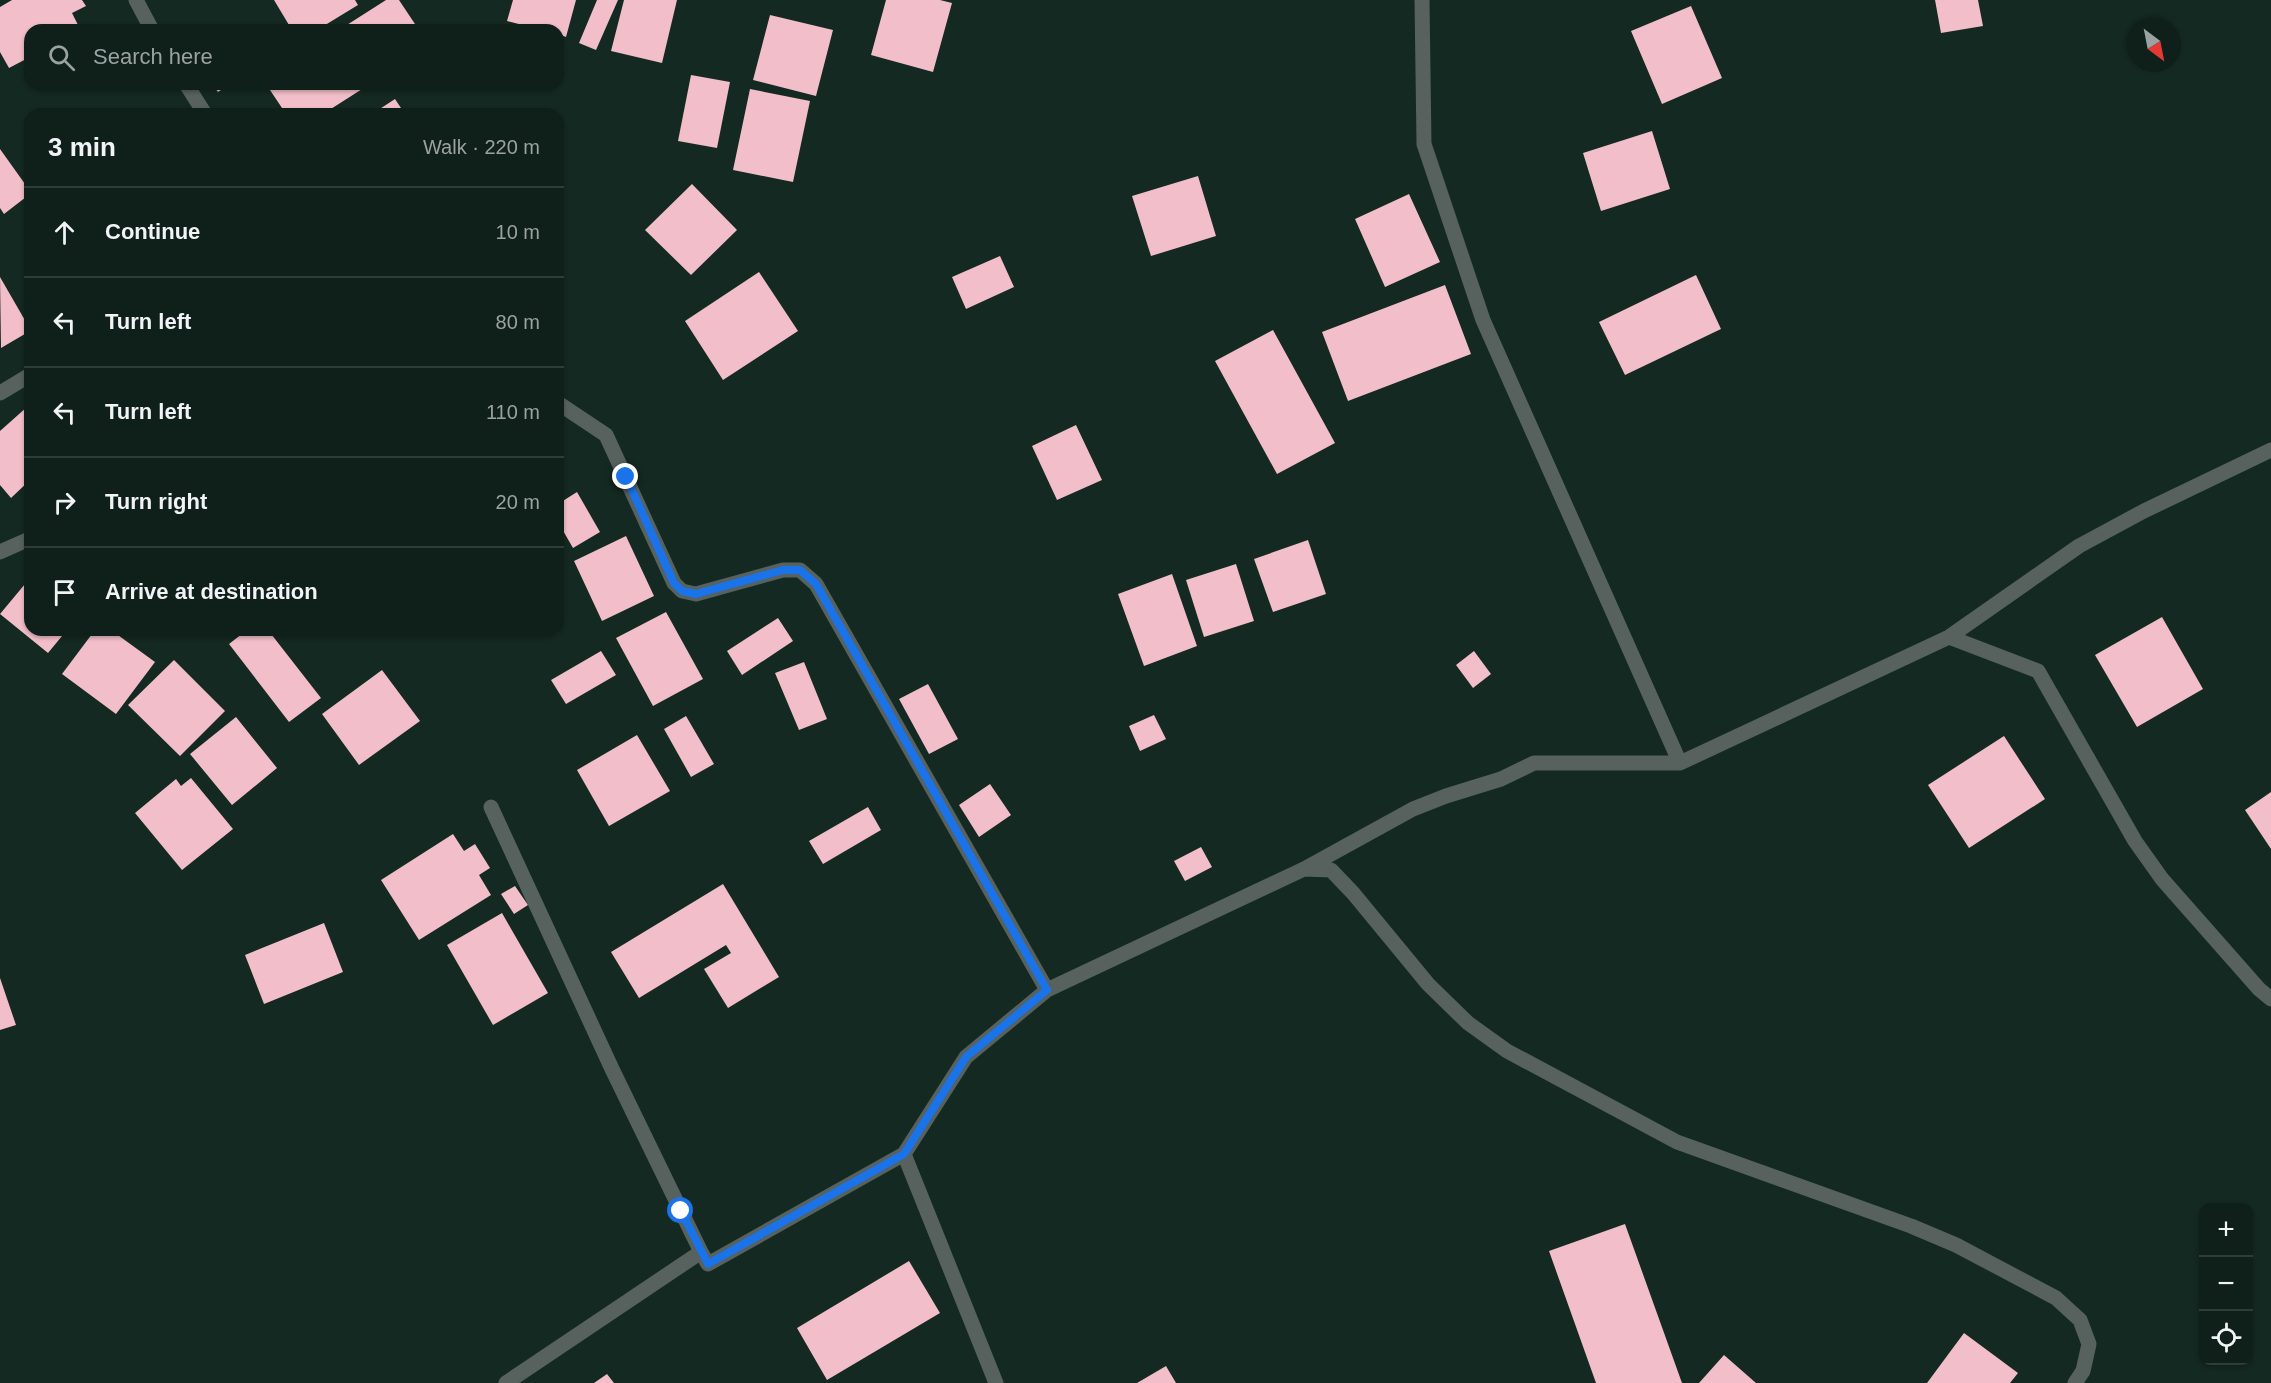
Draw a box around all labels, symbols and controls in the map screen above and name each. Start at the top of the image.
north arrow [2127,18,2181,72]
search box [24,24,564,90]
icon: search [45,41,78,74]
text: Search here [93,44,213,69]
text: 3 min [48,132,116,162]
text: Walk · 220 m [423,136,540,158]
icon: ahead [48,216,81,249]
text: Continue [105,219,200,244]
text: 10 m [496,221,540,243]
icon: left [48,306,81,339]
text: Turn left [105,309,191,334]
text: 80 m [496,311,540,333]
icon: left [48,396,81,429]
text: Turn left [105,399,191,424]
text: 110 m [486,401,540,423]
route end [612,463,638,489]
icon: right [48,486,81,519]
text: Turn right [105,489,207,514]
text: 20 m [496,491,540,513]
icon: arrive [48,576,81,609]
text: Arrive at destination [105,579,318,604]
route start [667,1197,693,1223]
map controls [2199,1203,2253,1365]
button: + [2199,1203,2253,1257]
button: − [2199,1257,2253,1311]
button: locate [2199,1311,2253,1365]

